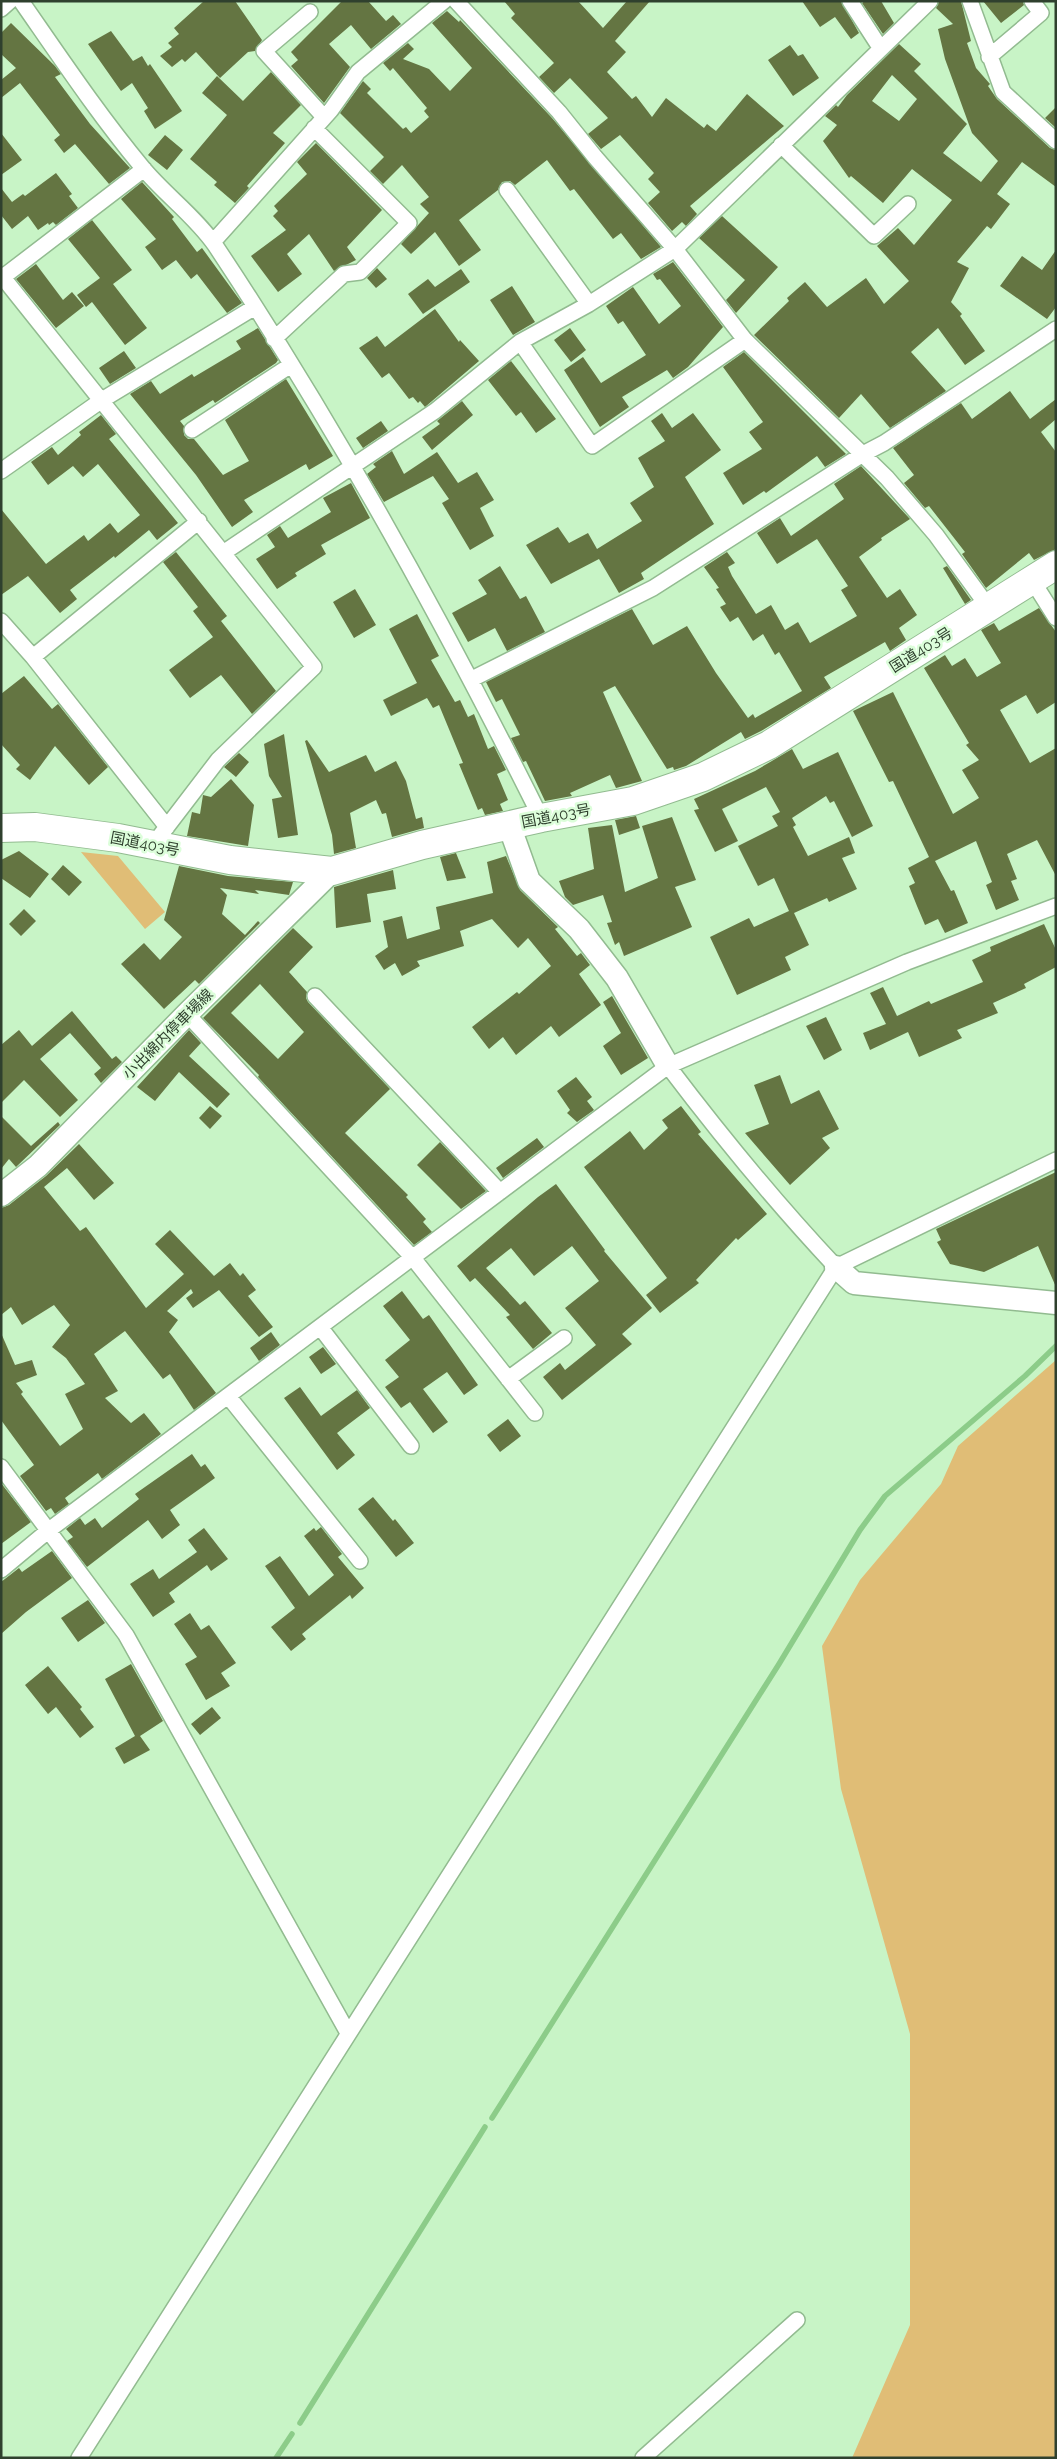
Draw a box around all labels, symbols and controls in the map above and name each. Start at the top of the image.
street label: 国道403号 [886,624,956,676]
street label: 国道403号 [520,800,592,832]
street label: 国道403号 [109,828,181,860]
street label: 小出綿内停車場線 [119,985,217,1083]

